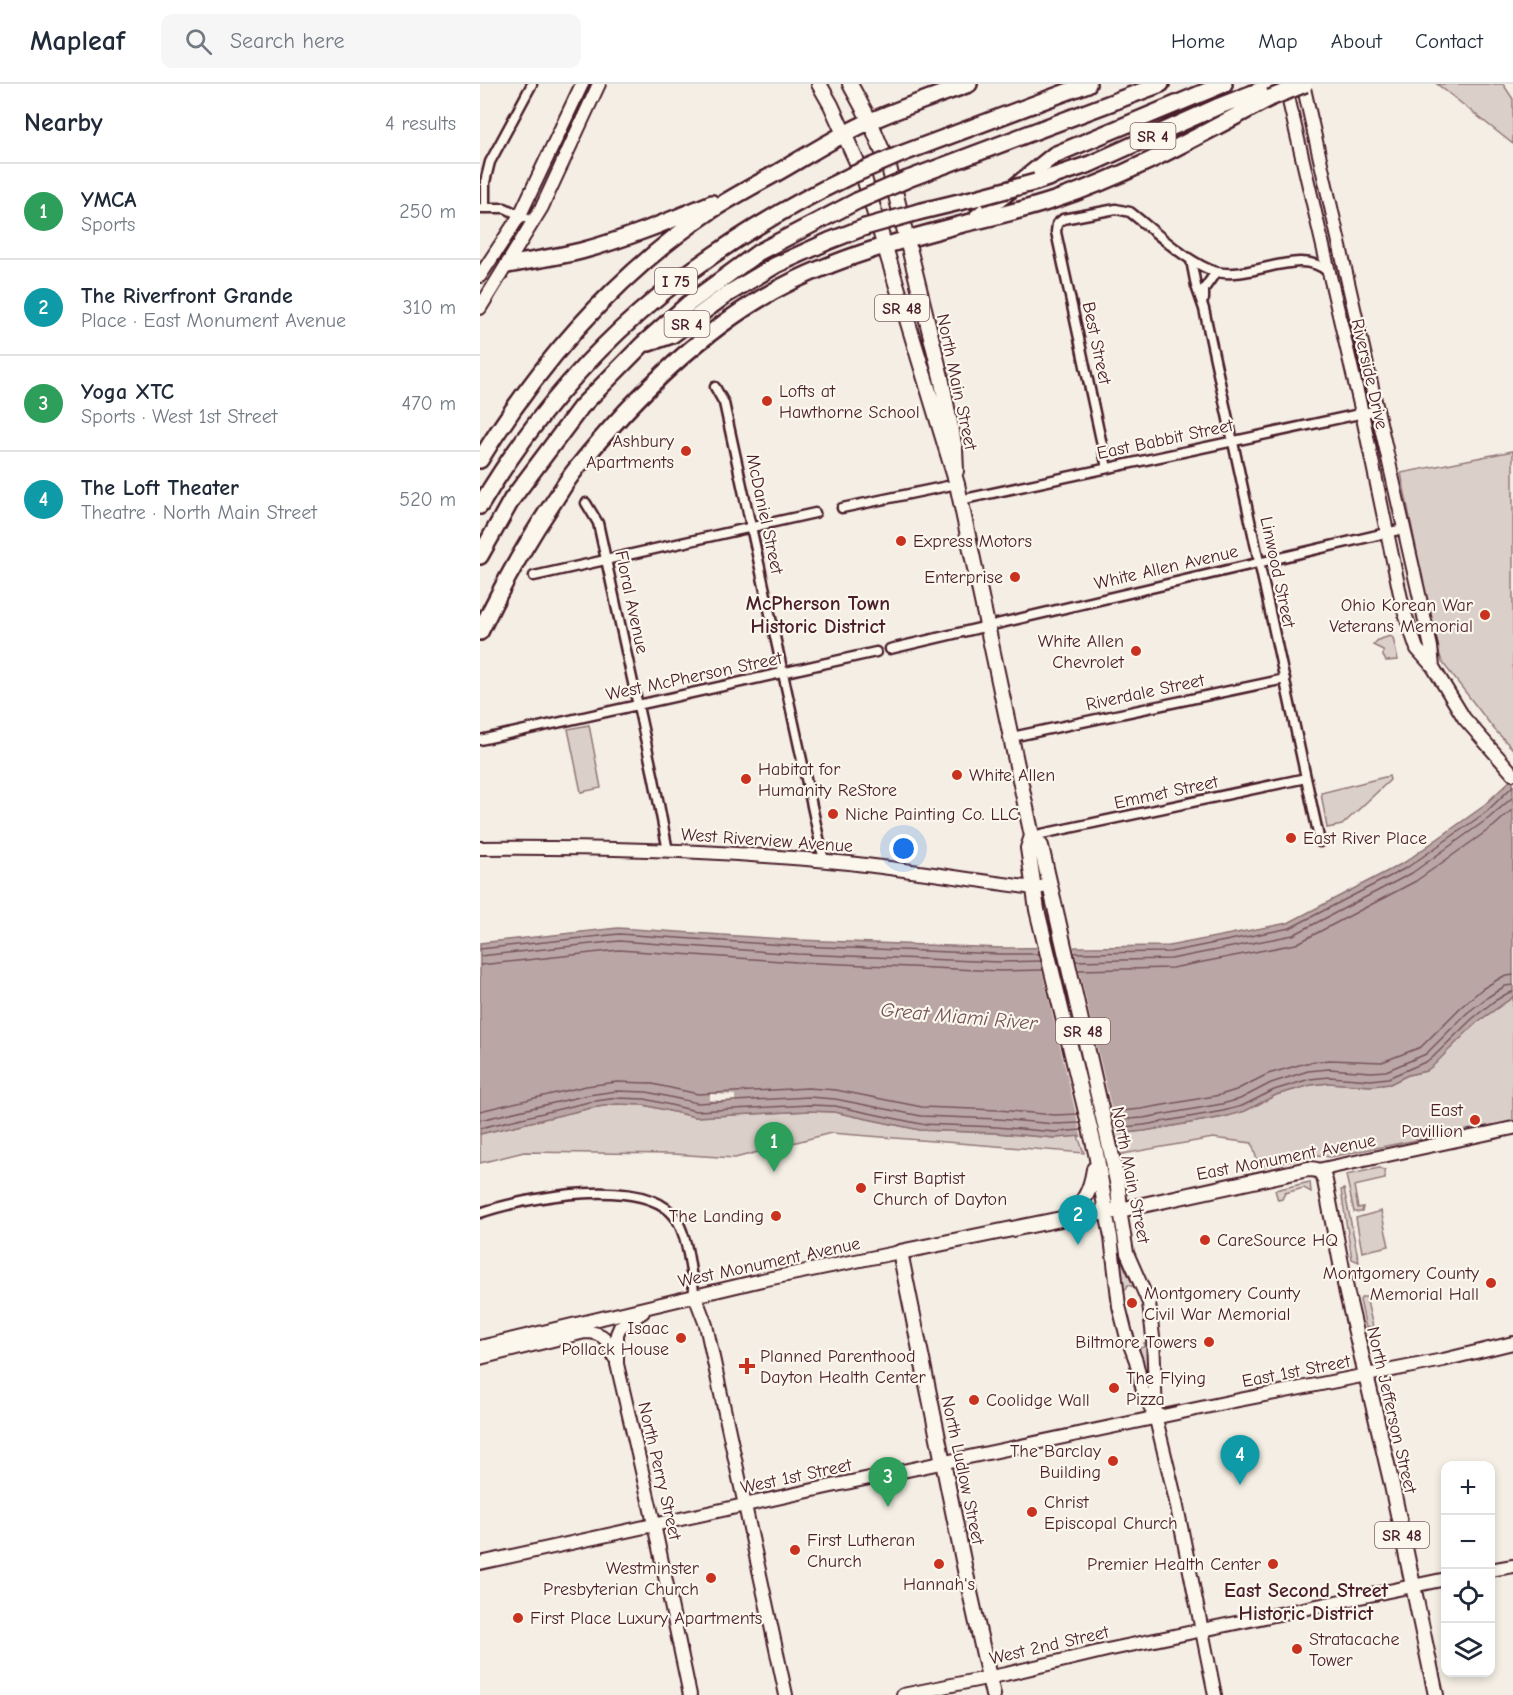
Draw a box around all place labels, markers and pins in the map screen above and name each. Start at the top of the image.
place label: Lofts at Hawthorne School [779,381,920,423]
marker: Lofts at Hawthorne School [760,394,774,408]
place label: Ashbury Apartments [586,431,675,473]
marker: Ashbury Apartments [679,444,693,458]
place label: Express Motors [913,531,1032,552]
marker: Express Motors [894,534,908,548]
place label: Enterprise [924,567,1003,588]
marker: Enterprise [1008,570,1022,584]
place label: Ohio Korean War Veterans Memorial [1329,595,1474,637]
marker: Ohio Korean War Veterans Memorial [1478,608,1492,622]
place label: White Allen Chevrolet [1038,631,1125,673]
marker: White Allen Chevrolet [1129,644,1143,658]
place label: Habitat for Humanity ReStore [758,759,897,801]
place label: White Allen [969,765,1055,786]
marker: White Allen [950,768,964,782]
marker: Habitat for Humanity ReStore [739,772,753,786]
place label: Niche Painting Co. LLC [845,804,1019,825]
marker: Niche Painting Co. LLC [826,807,840,821]
place label: East River Place [1303,828,1427,849]
marker: East River Place [1284,831,1298,845]
place label: East Pavillion [1401,1100,1464,1142]
marker: East Pavillion [1468,1113,1482,1127]
pin: 1 [754,1122,794,1172]
place label: First Baptist Church of Dayton [873,1168,1007,1210]
marker: First Baptist Church of Dayton [854,1181,868,1195]
pin: 2 [1058,1196,1098,1245]
place label: The Landing [669,1206,764,1227]
marker: The Landing [769,1209,783,1223]
place label: CareSource HQ [1217,1230,1338,1251]
marker: CareSource HQ [1198,1233,1212,1247]
place label: Montgomery County Memorial Hall [1323,1263,1480,1305]
marker: Montgomery County Memorial Hall [1484,1276,1498,1290]
place label: Montgomery County Civil War Memorial [1144,1283,1301,1325]
marker: Montgomery County Civil War Memorial [1125,1296,1139,1310]
place label: Isaac Pollack House [561,1318,669,1360]
marker: Isaac Pollack House [674,1331,688,1345]
place label: Biltmore Towers [1075,1332,1197,1353]
marker: Biltmore Towers [1202,1335,1216,1349]
place label: Planned Parenthood Dayton Health Center [760,1346,927,1388]
marker: Planned Parenthood Dayton Health Center [738,1357,756,1375]
place label: The Flying Pizza [1126,1368,1206,1410]
marker: The Flying Pizza [1107,1381,1121,1395]
place label: Coolidge Wall [986,1390,1090,1411]
marker: Coolidge Wall [967,1393,981,1407]
pin: 4 [1220,1436,1260,1485]
place label: The Barclay Building [1010,1441,1102,1483]
marker: The Barclay Building [1106,1454,1120,1468]
pin: 3 [868,1458,908,1507]
place label: Christ Episcopal Church [1044,1492,1178,1534]
marker: Christ Episcopal Church [1025,1505,1039,1519]
place label: First Lutheran Church [807,1530,915,1572]
marker: First Lutheran Church [788,1543,802,1557]
place label: Premier Health Center [1087,1554,1262,1575]
marker: Hannah's [932,1557,946,1571]
marker: Premier Health Center [1266,1557,1280,1571]
place label: Westminster Presbyterian Church [543,1558,700,1600]
marker: Westminster Presbyterian Church [704,1571,718,1585]
place label: Hannah's [903,1574,975,1595]
place label: First Place Luxury Apartments [530,1608,762,1629]
marker: First Place Luxury Apartments [511,1611,525,1625]
place label: Stratacache Tower [1309,1629,1399,1671]
marker: Stratacache Tower [1290,1642,1304,1656]

